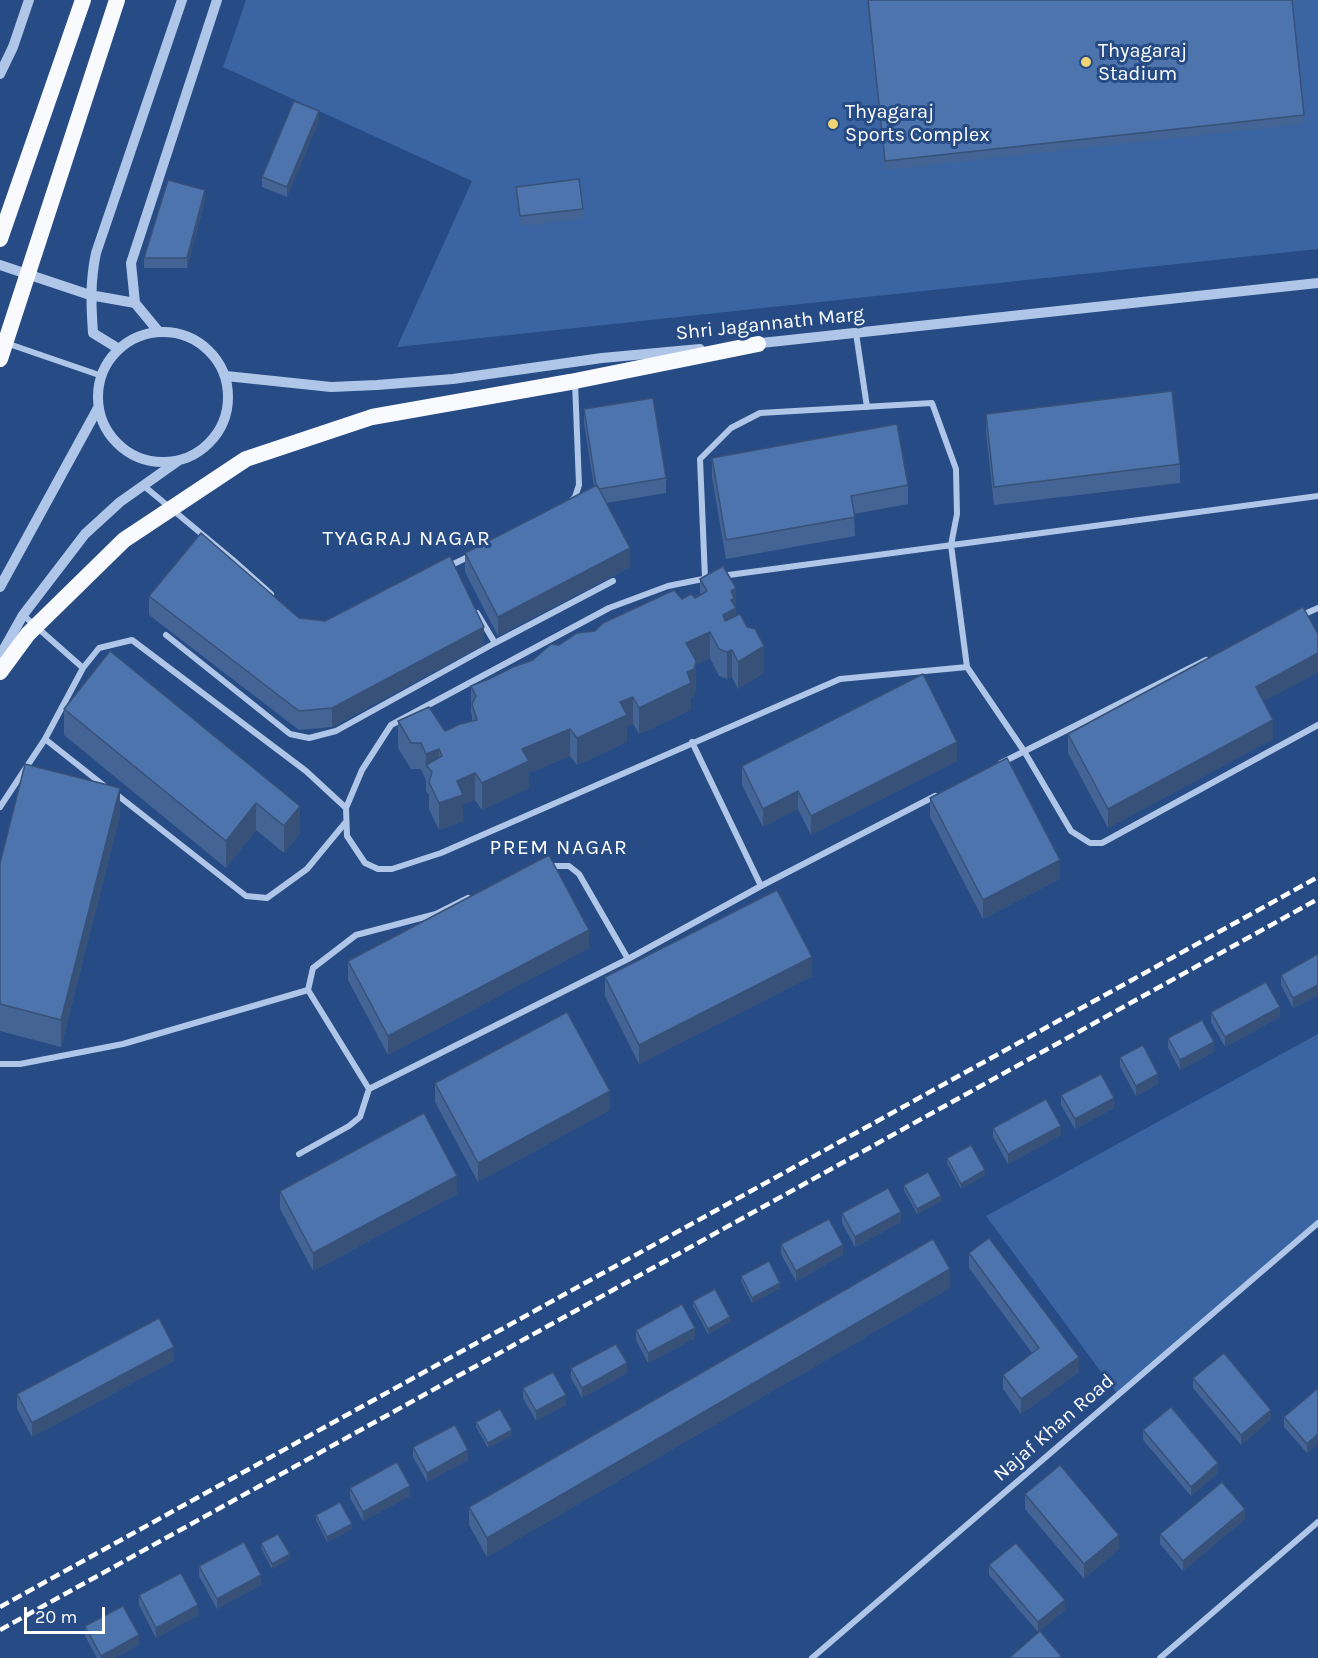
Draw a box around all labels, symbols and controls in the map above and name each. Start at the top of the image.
place label: Thyagaraj Stadium [1098,39,1187,86]
marker: Thyagaraj Stadium [1079,55,1093,69]
place label: Thyagaraj Sports Complex [845,100,989,147]
marker: Thyagaraj Sports Complex [826,117,840,131]
street label: Shri Jagannath Marg [675,302,865,346]
district label: TYAGRAJ NAGAR [323,526,491,552]
district label: PREM NAGAR [490,835,628,861]
street label: Najaf Khan Road [989,1369,1119,1487]
scale bar [27,1595,108,1633]
text: 20 m [35,1606,77,1628]

